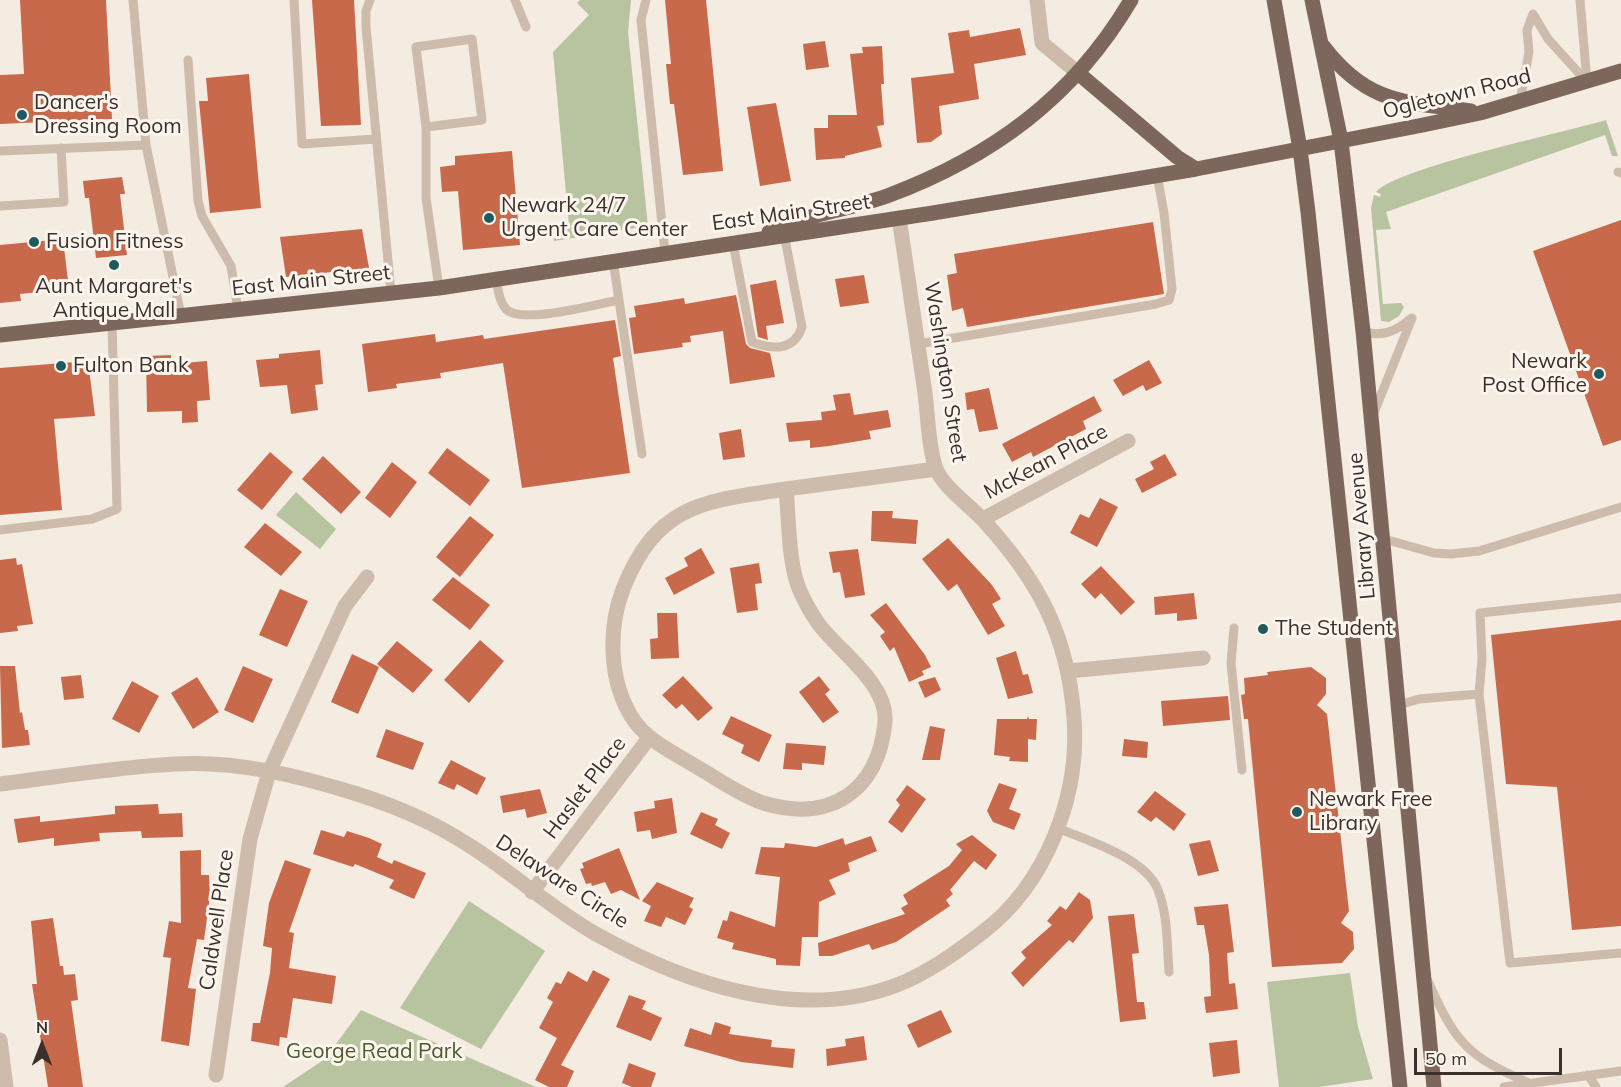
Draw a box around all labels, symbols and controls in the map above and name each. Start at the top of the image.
street label: Ogletown Road [1380,63,1534,125]
place label: Dancer's Dressing Room [34,90,182,140]
marker: Dancer's Dressing Room [15,108,29,122]
street label: East Main Street [710,189,872,237]
place label: Newark 24/7 Urgent Care Center [501,193,688,243]
marker: Newark 24/7 Urgent Care Center [482,211,496,225]
place label: Fusion Fitness [46,229,184,255]
marker: Fusion Fitness [27,235,41,249]
marker: Aunt Margaret's Antique Mall [107,258,121,272]
street label: East Main Street [230,260,392,302]
place label: Aunt Margaret's Antique Mall [35,274,193,324]
street label: Washington Street [918,280,972,464]
place label: Newark Post Office [1482,349,1587,399]
place label: Fulton Bank [73,353,189,379]
marker: Fulton Bank [54,359,68,373]
marker: Newark Post Office [1592,367,1606,381]
street label: McKean Place [980,419,1112,505]
street label: Library Avenue [1343,452,1381,600]
place label: The Student [1275,616,1393,642]
marker: The Student [1256,622,1270,636]
street label: Haslet Place [538,732,632,844]
place label: Newark Free Library [1309,787,1432,837]
marker: Newark Free Library [1290,805,1304,819]
street label: Delaware Circle [491,830,633,934]
street label: Caldwell Place [195,848,239,992]
north arrow [12,1015,72,1075]
text: N [36,1017,48,1037]
scale bar [1417,1036,1566,1074]
park label: George Read Park [286,1039,462,1065]
text: 50 m [1425,1047,1467,1070]

